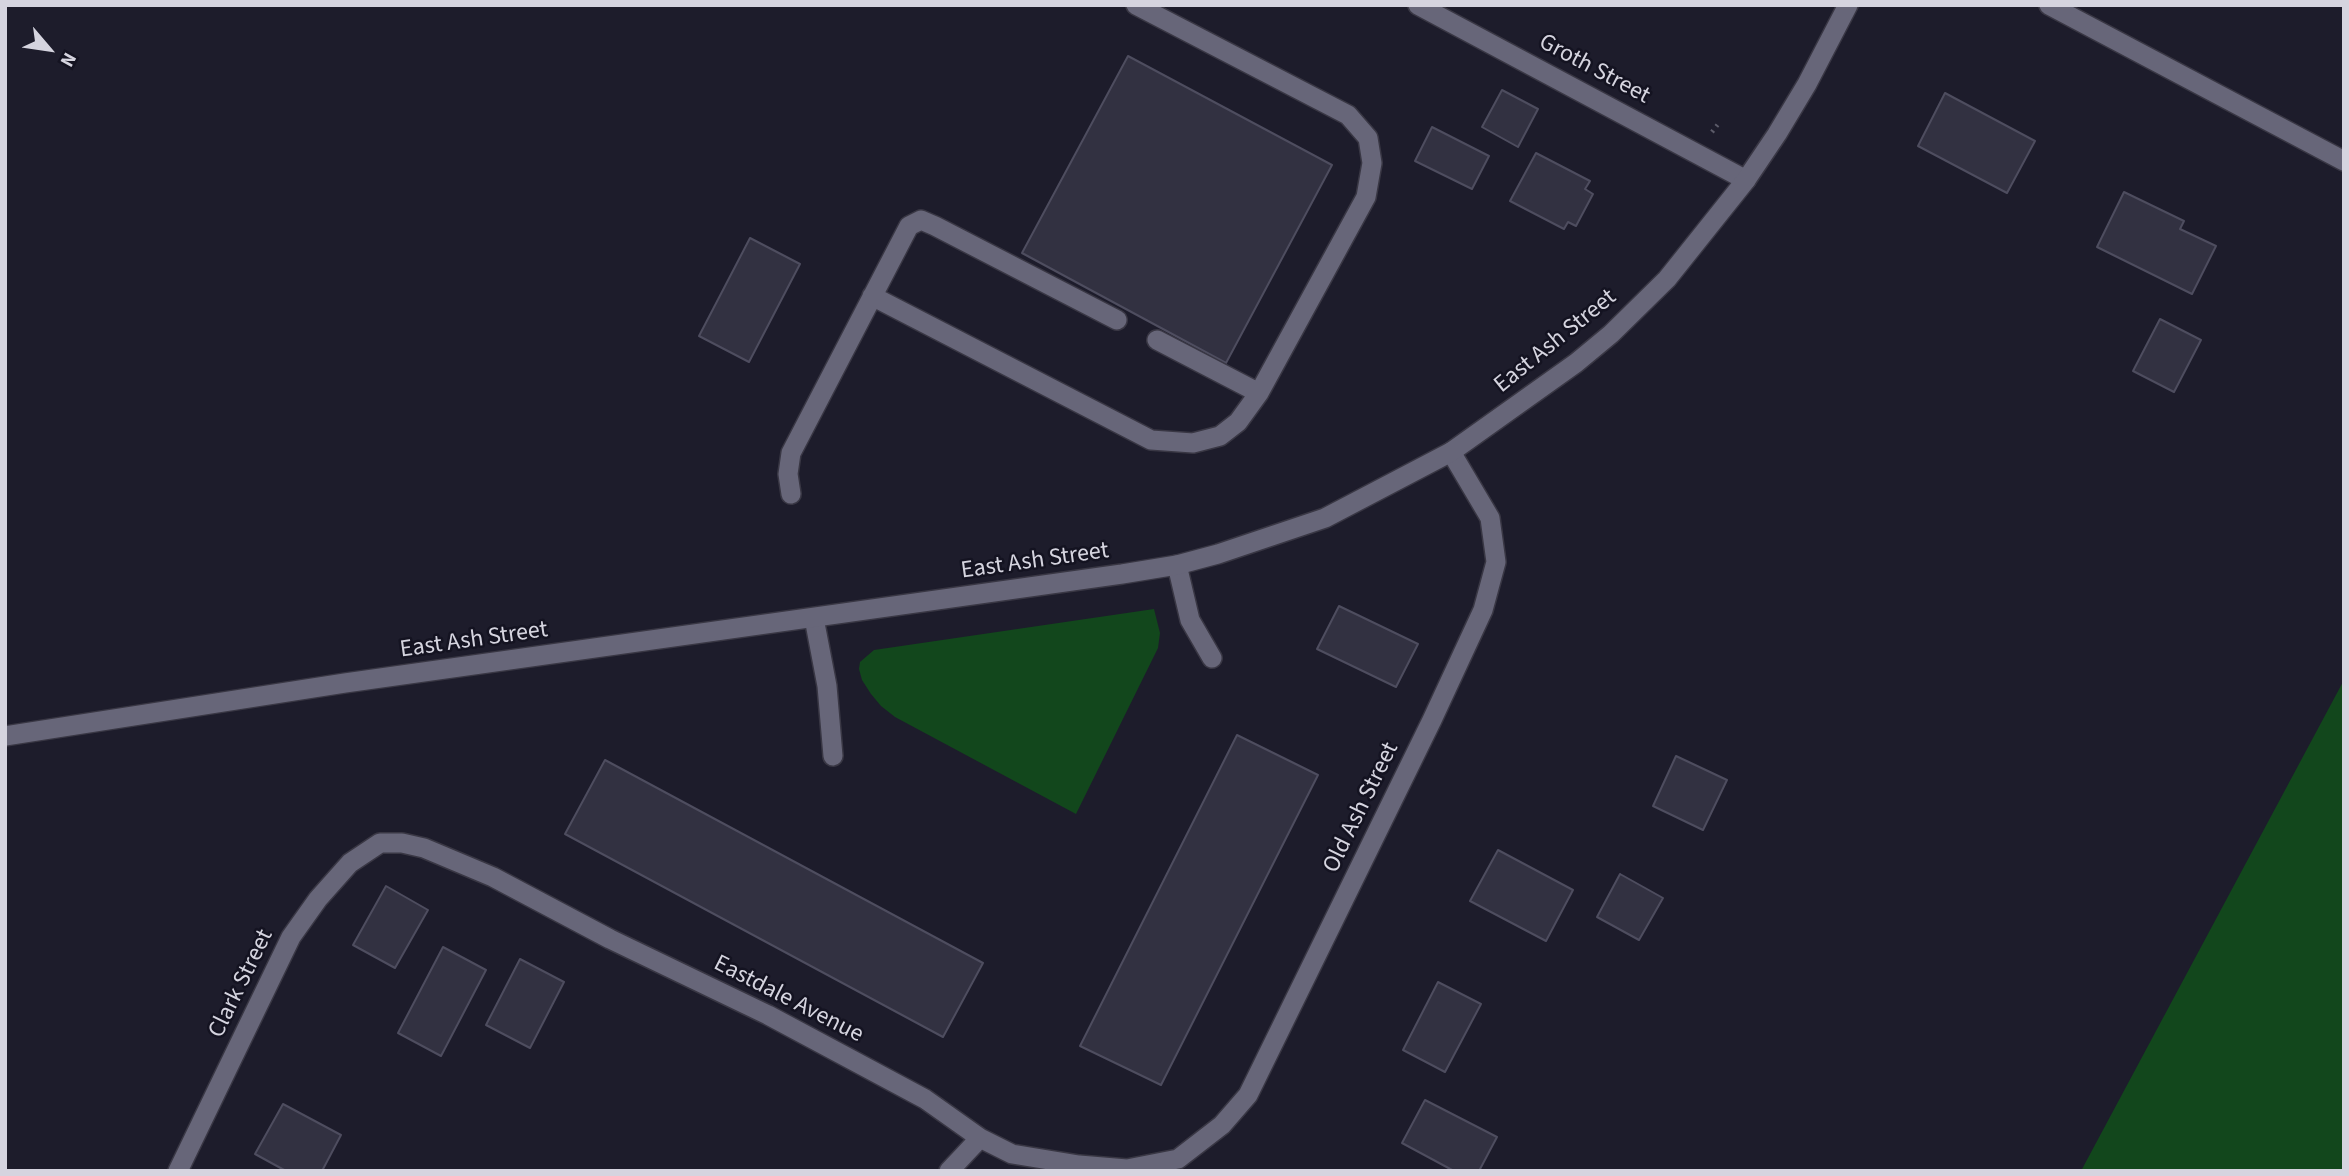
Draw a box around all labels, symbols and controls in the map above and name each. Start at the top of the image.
north arrow [14,14,84,84]
street label: Groth Street [1534,29,1654,111]
text: N [53,47,83,71]
street label: East Ash Street [1489,284,1623,400]
street label: East Ash Street [959,537,1111,587]
street label: East Ash Street [398,616,550,666]
street label: Old Ash Street [1318,738,1406,878]
street label: Clark Street [203,925,281,1043]
street label: Eastdale Avenue [708,950,868,1050]

